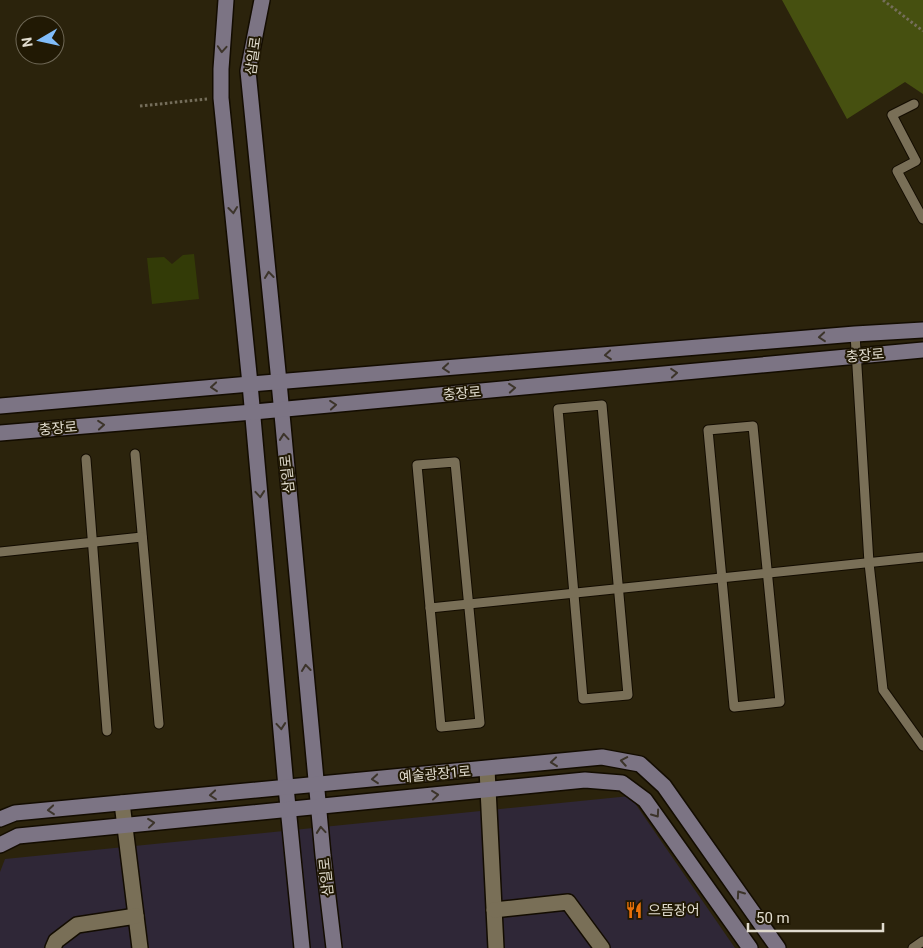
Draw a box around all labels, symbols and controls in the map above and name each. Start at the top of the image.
north arrow [15,15,65,65]
text: N [18,36,36,48]
street label: 삼일로 [242,36,264,76]
one-way arrow [217,45,228,53]
one-way arrow [227,207,238,215]
one-way arrow [263,271,274,279]
one-way arrow [818,331,826,342]
street label: 충장로 [845,345,885,365]
one-way arrow [603,349,611,360]
one-way arrow [441,362,449,373]
one-way arrow [670,368,678,379]
one-way arrow [210,381,218,392]
street label: 충장로 [442,383,482,403]
one-way arrow [508,383,516,394]
one-way arrow [329,399,337,410]
street label: 충장로 [38,418,78,438]
one-way arrow [97,419,105,430]
one-way arrow [278,432,289,440]
street label: 삼일로 [277,454,297,494]
one-way arrow [255,490,266,498]
one-way arrow [301,664,312,672]
one-way arrow [275,722,286,730]
one-way arrow [549,756,557,767]
one-way arrow [620,757,629,767]
street label: 예술광장1로 [398,763,472,785]
one-way arrow [370,773,378,784]
one-way arrow [209,789,217,800]
one-way arrow [431,790,439,801]
one-way arrow [47,804,55,815]
one-way arrow [650,808,659,818]
one-way arrow [148,818,156,829]
one-way arrow [316,826,327,834]
street label: 삼일로 [316,857,336,897]
one-way arrow [737,890,746,900]
restaurant icon: 으뜸장어 [624,900,644,920]
scale bar [748,900,883,932]
place label: 으뜸장어 [648,902,700,918]
text: 50 m [756,909,790,927]

